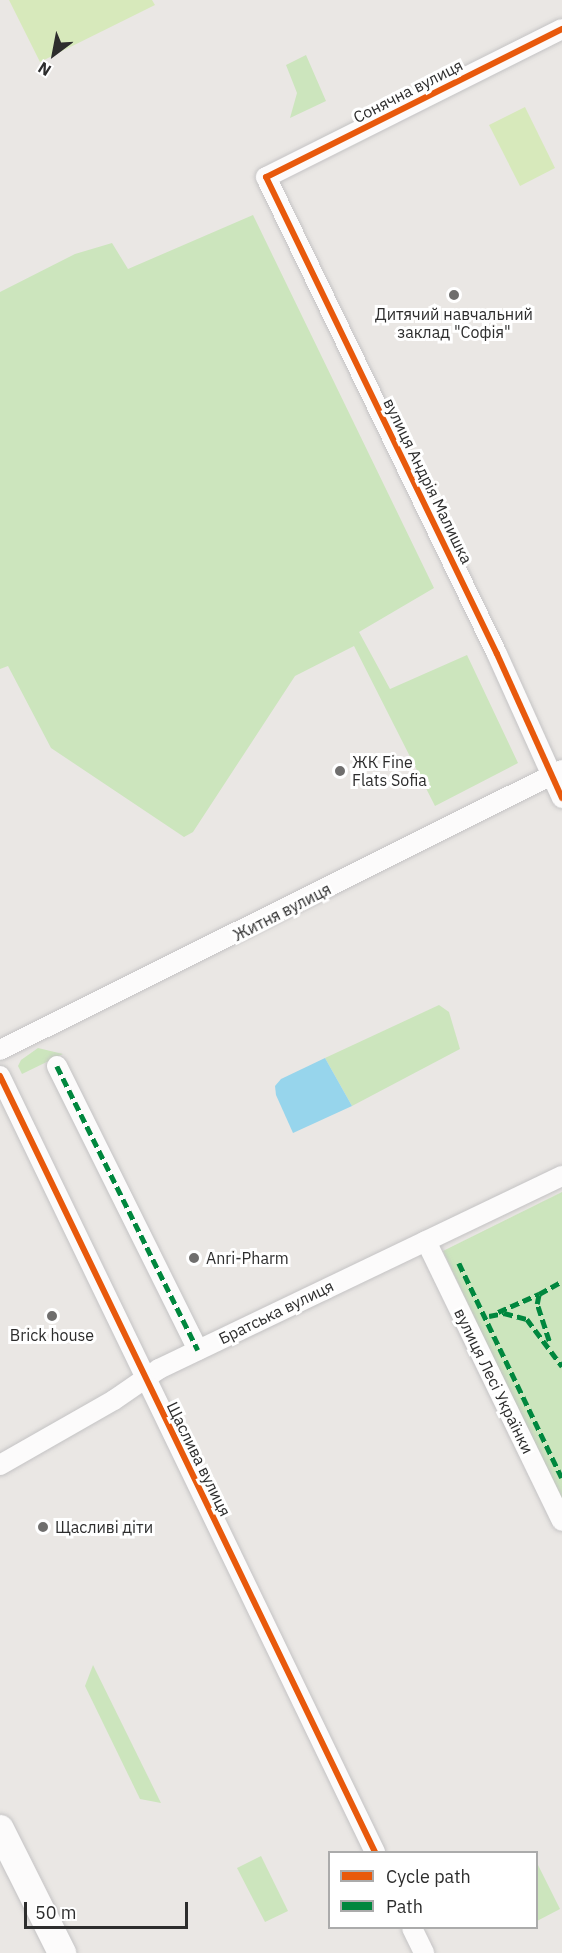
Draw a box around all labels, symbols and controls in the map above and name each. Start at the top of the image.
north arrow [24,24,84,84]
street label: Сонячна вулиця [350,55,466,127]
text: N [34,58,55,81]
marker: Дитячий навчальний заклад "Софія" [447,288,461,302]
place label: Дитячий навчальний заклад "Софія" [375,304,533,342]
street label: вулиця Андрія Малишка [380,395,476,567]
place label: ЖК Fine Flats Sofia [352,752,427,790]
marker: ЖК Fine Flats Sofia [333,764,347,778]
street label: Житня вулиця [230,879,334,945]
place label: Anri-Pharm [206,1248,289,1268]
marker: Anri-Pharm [187,1251,201,1265]
street label: Братська вулиця [215,1276,337,1348]
street label: вулиця Лесі Українки [450,1305,538,1457]
marker: Brick house [45,1309,59,1323]
place label: Brick house [10,1325,94,1345]
street label: Щаслива вулиця [163,1399,235,1519]
place label: Щасливі діти [55,1517,153,1537]
marker: Щасливі діти [36,1520,50,1534]
legend [328,1851,538,1929]
text: Cycle path [386,1865,471,1888]
scale bar [27,1890,190,1928]
text: Path [386,1895,423,1918]
text: 50 m [35,1901,77,1924]

